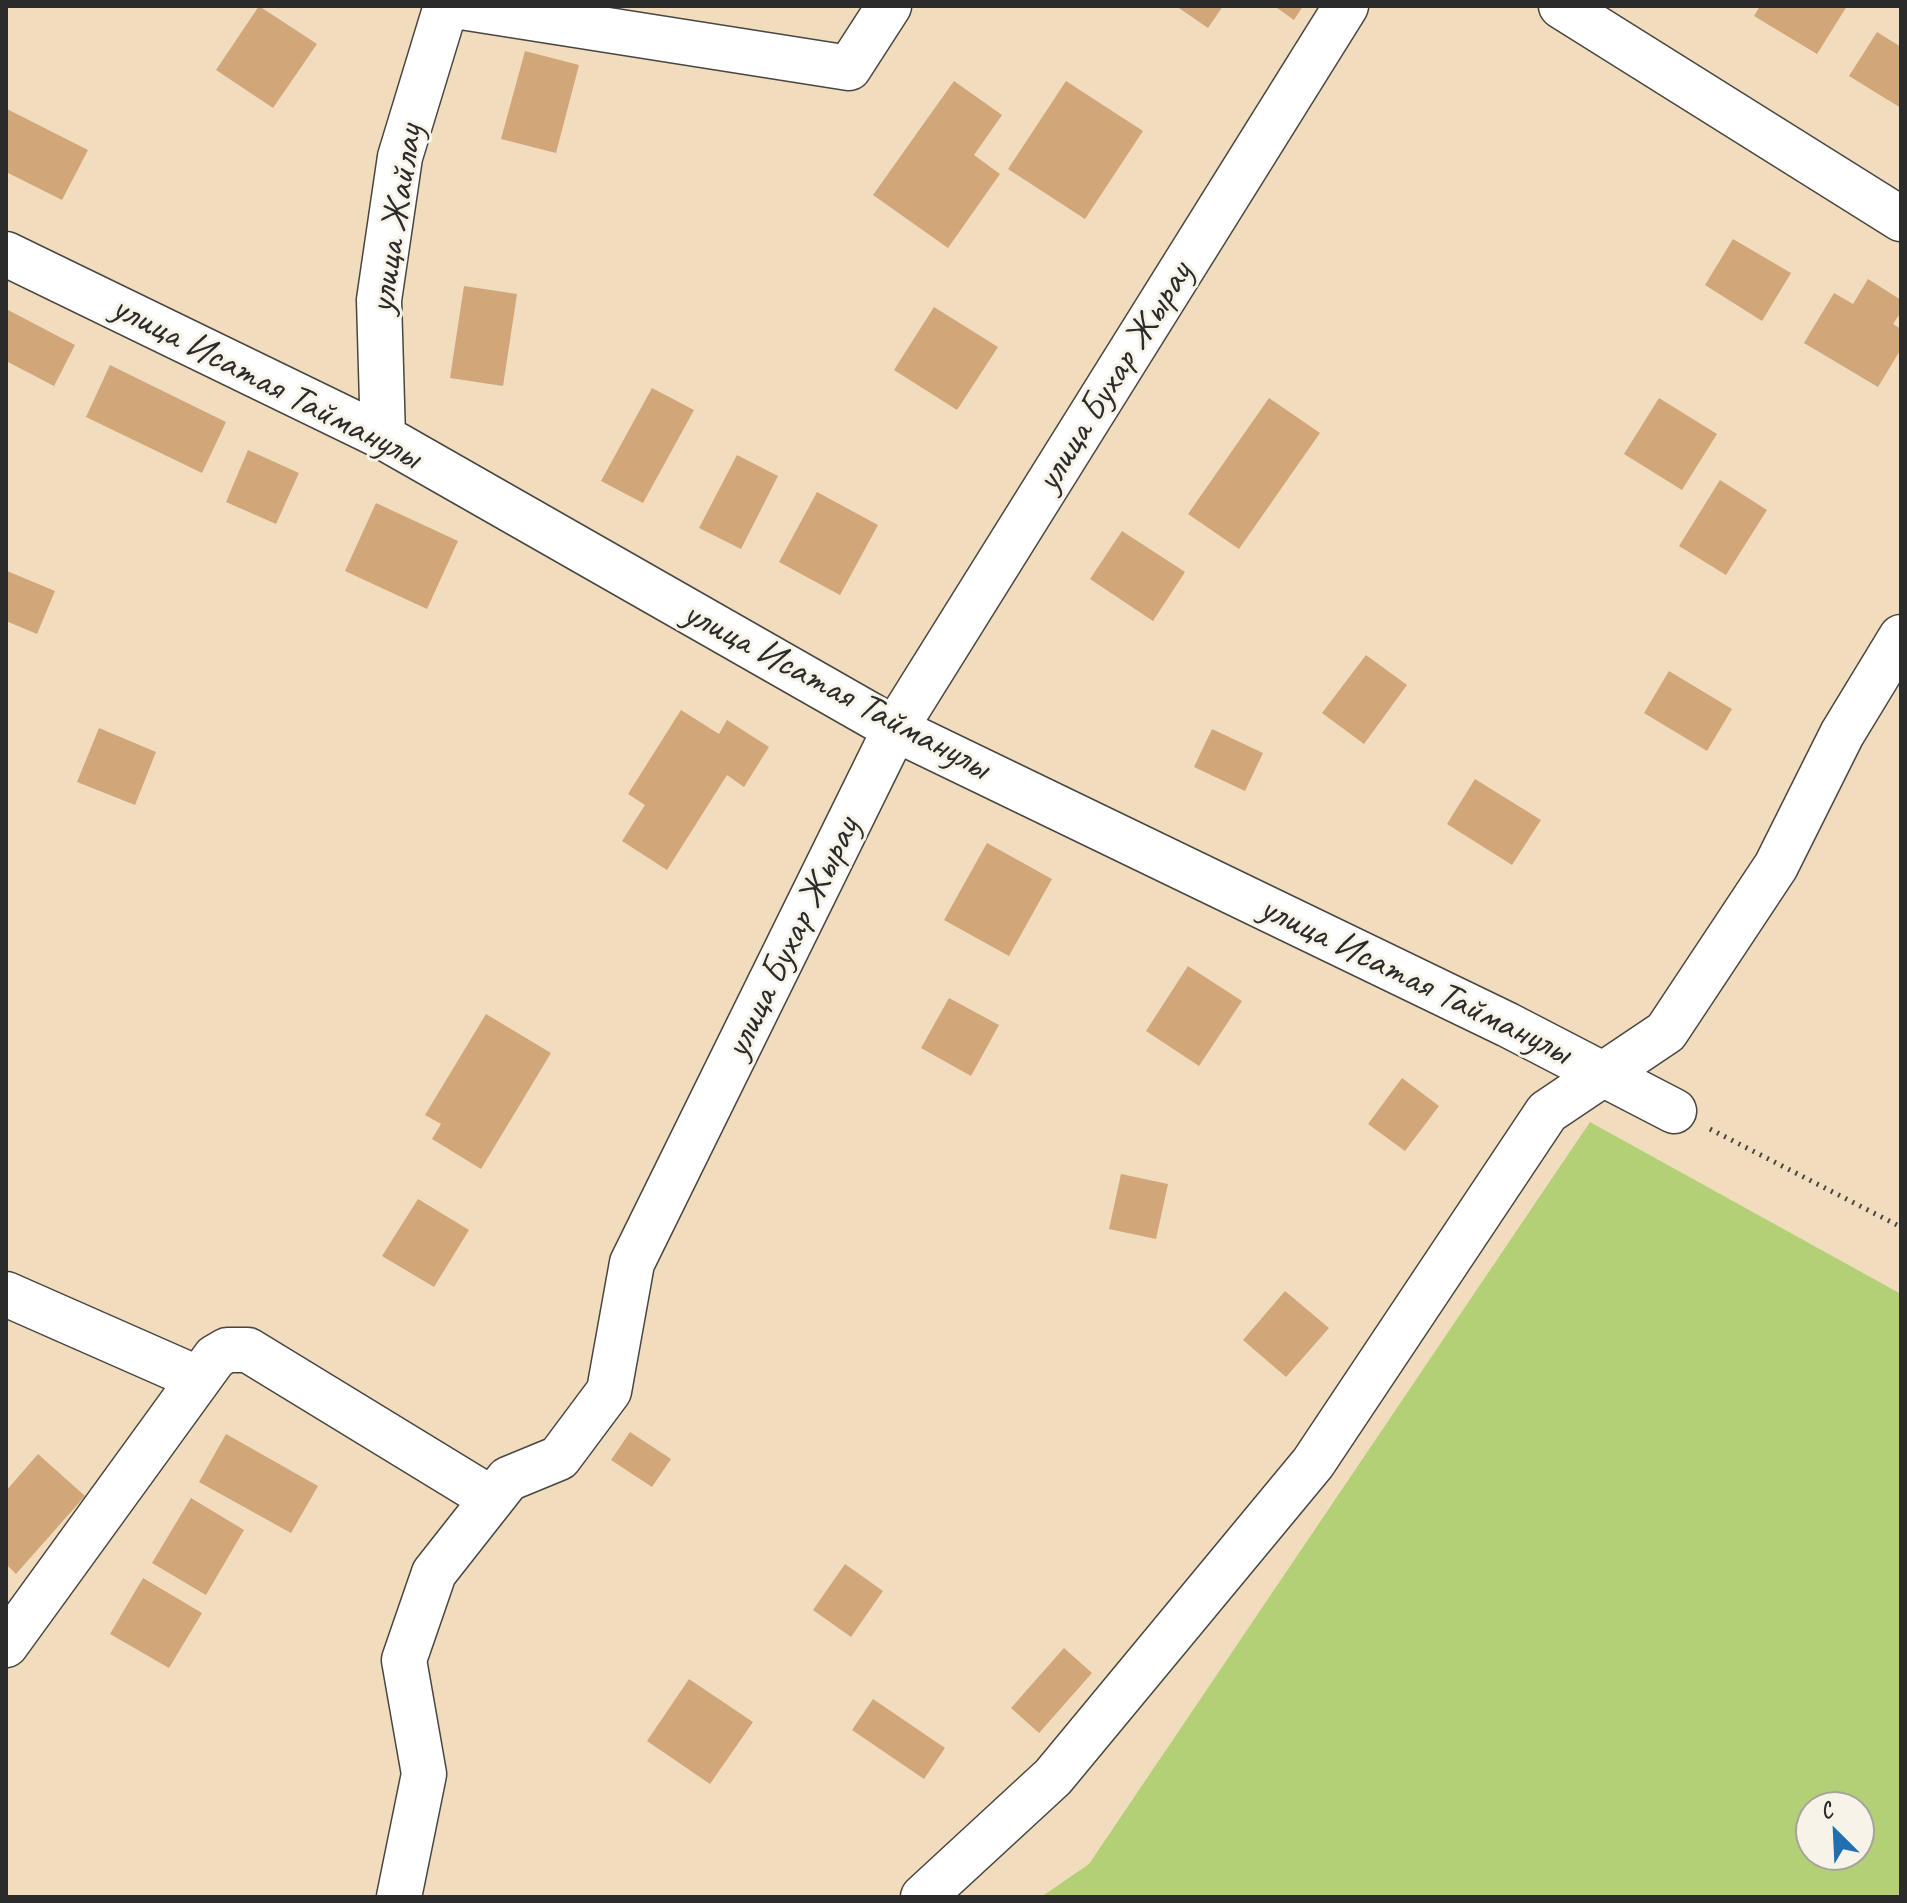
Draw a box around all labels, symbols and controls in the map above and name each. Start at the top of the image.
street label: улица Жайлау [360,122,434,316]
street label: улица Бухар Жырау [1026,254,1204,500]
street label: улица Исатая Тайманулы [104,285,428,481]
street label: улица Исатая Тайманулы [675,591,997,791]
street label: улица Бухар Жырау [715,810,871,1066]
street label: улица Исатая Тайманулы [1252,886,1578,1076]
north arrow [1795,1791,1875,1871]
text: С [1815,1796,1837,1826]

